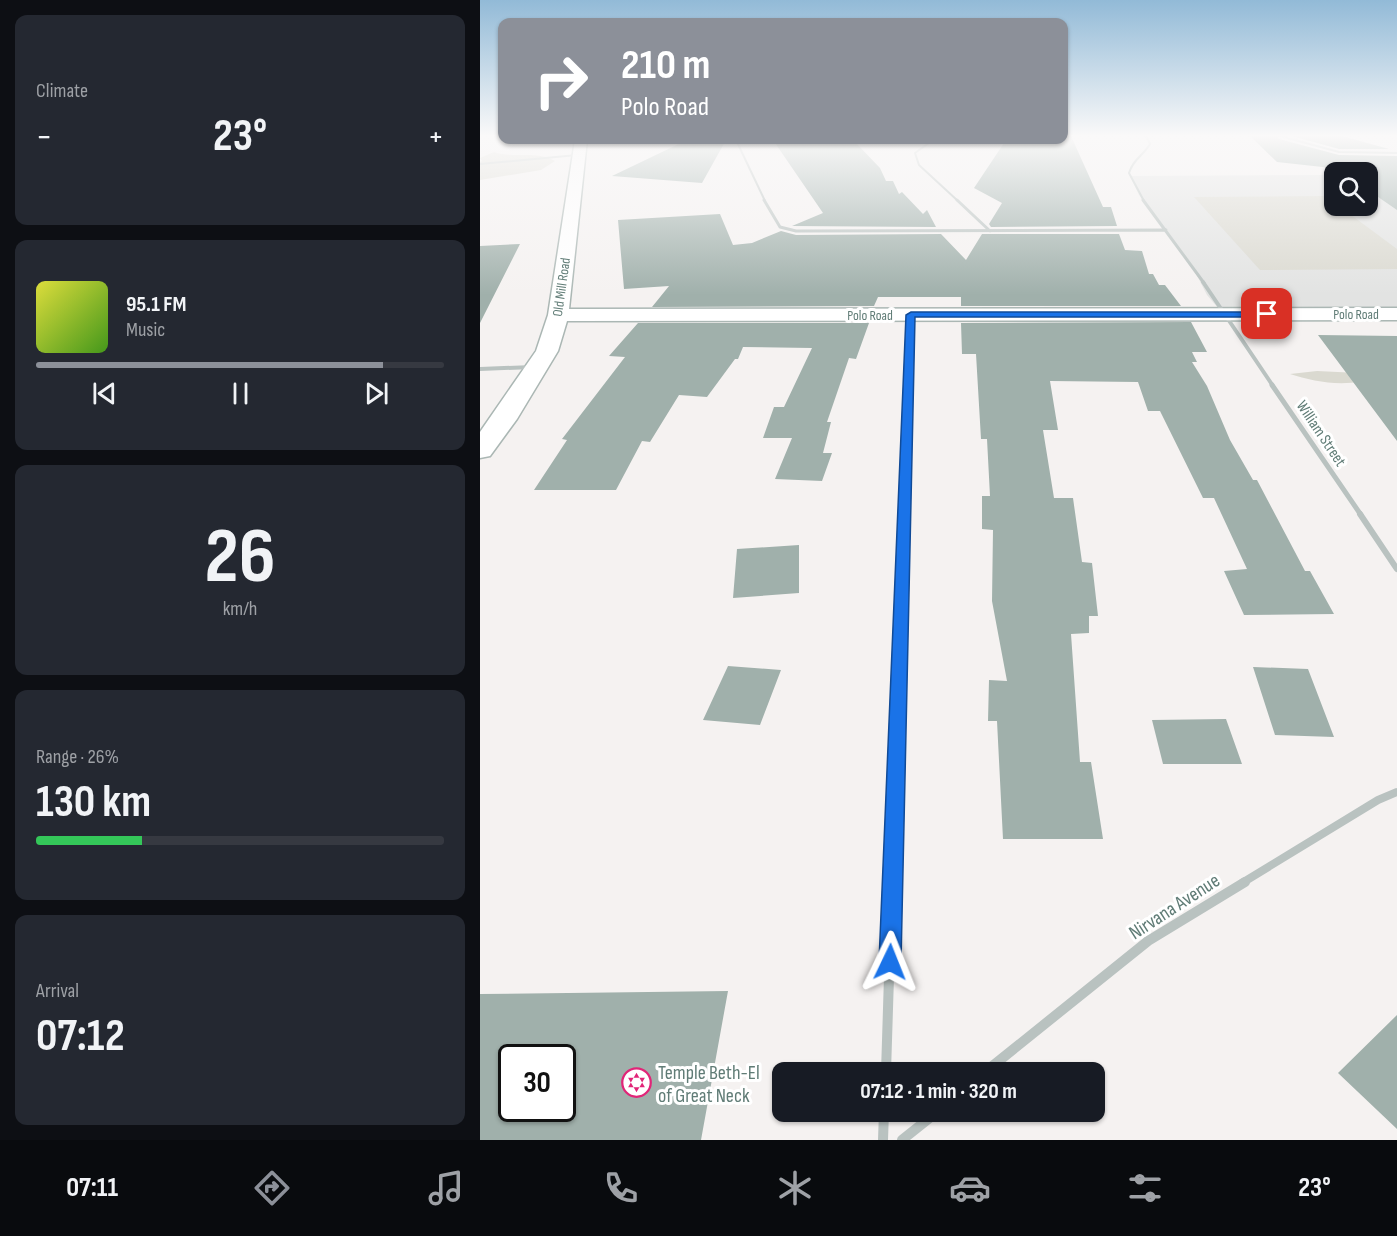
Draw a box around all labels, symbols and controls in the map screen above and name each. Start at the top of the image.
text: 210 m [621,40,710,91]
icon: right [522,42,600,120]
text: Climate [36,79,88,103]
text: Polo Road [621,91,709,123]
text: 23° [213,109,267,164]
text: − [36,117,52,157]
text: + [428,117,444,157]
map controls [1324,162,1378,216]
button: search [1324,162,1378,216]
street label: Old Mill Road [549,256,574,318]
pin [1241,288,1292,339]
text: 95.1 FM [126,291,186,318]
icon: arrive [1250,297,1283,330]
street label: Polo Road [1333,306,1379,323]
street label: Polo Road [847,307,893,324]
text: Music [126,318,165,342]
icon: previous [88,377,121,410]
icon: pause [224,377,257,410]
icon: next [360,377,393,410]
street label: William Street [1292,397,1350,470]
text: 26 [205,511,275,604]
text: km/h [223,597,257,621]
text: Range · 26% [36,745,119,769]
text: 130 km [36,775,151,830]
street label: Nirvana Avenue [1125,869,1224,945]
position arrow [858,930,922,994]
text: Arrival [36,979,79,1003]
text: 07:12 [36,1009,125,1064]
speed limit sign: 30 [498,1044,576,1122]
place label: Temple Beth-El of Great Neck [658,1061,760,1108]
synagogue icon: Temple Beth-El of Great Neck [621,1067,653,1099]
text: 07:12 · 1 min · 320 m [860,1078,1017,1105]
icon: directions [251,1167,293,1209]
icon: music [425,1167,467,1209]
icon: phone [600,1167,642,1209]
icon: climate [774,1167,816,1209]
icon: car [949,1167,991,1209]
icon: filters [1124,1167,1166,1209]
text: 07:11 [66,1172,118,1204]
text: 23° [1298,1172,1331,1204]

